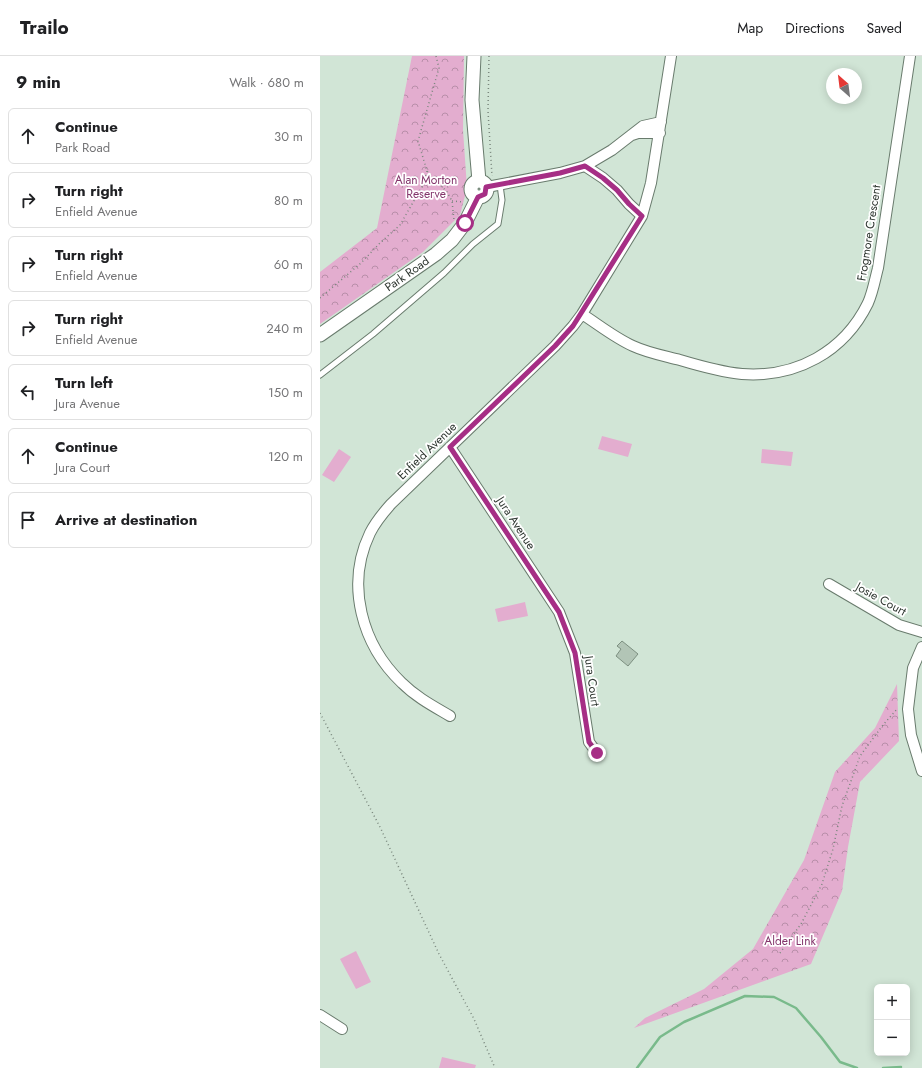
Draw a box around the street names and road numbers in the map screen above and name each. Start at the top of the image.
street label: Frogmore Crescent [853,184,885,282]
street label: Park Road [381,252,433,296]
street label: Enfield Avenue [393,418,461,484]
street label: Jura Avenue [491,491,540,553]
street label: Josie Court [851,577,910,620]
street label: Jura Court [579,653,604,707]

